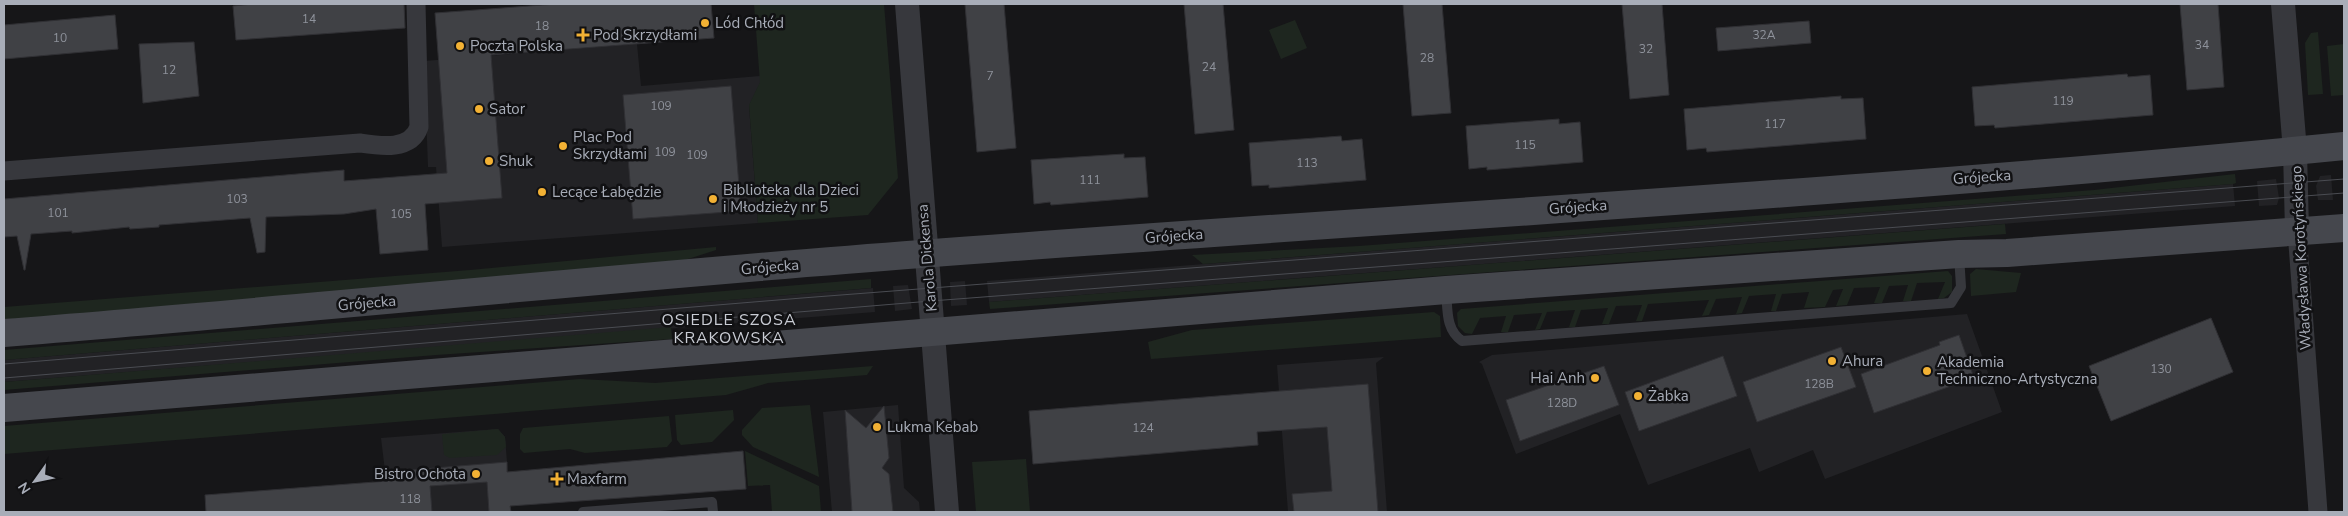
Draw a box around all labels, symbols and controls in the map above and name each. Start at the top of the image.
house number: 14 [302,11,316,27]
place label: Lód Chłód [715,13,784,33]
marker: Lód Chłód [699,17,711,29]
house number: 18 [535,18,549,34]
place label: Pod Skrzydłami [593,25,697,45]
house number: 32A [1752,27,1776,43]
marker: Pod Skrzydłami [577,29,589,41]
house number: 10 [53,30,67,46]
place label: Poczta Polska [470,36,563,56]
house number: 34 [2195,37,2209,53]
marker: Poczta Polska [454,40,466,52]
house number: 32 [1639,41,1653,57]
house number: 28 [1420,50,1434,66]
house number: 24 [1202,59,1216,75]
house number: 12 [162,62,176,78]
house number: 7 [986,68,994,84]
house number: 119 [2052,93,2074,109]
house number: 109 [650,98,672,114]
place label: Sator [489,99,526,119]
marker: Sator [473,103,485,115]
house number: 117 [1764,116,1786,132]
place label: Plac Pod Skrzydłami [573,127,647,164]
house number: 115 [1514,137,1536,153]
marker: Plac Pod Skrzydłami [557,140,569,152]
house number: 109 [654,144,676,160]
house number: 109 [686,147,708,163]
place label: Shuk [499,151,533,171]
marker: Shuk [483,155,495,167]
house number: 113 [1296,155,1318,171]
street label: Grójecka [1952,165,2012,189]
street label: Władysława Korotyńskiego [2286,165,2316,351]
house number: 111 [1079,172,1101,188]
place label: Biblioteka dla Dzieci i Młodzieży nr 5 [723,180,859,217]
place label: Lecące Łabędzie [552,182,662,202]
marker: Lecące Łabędzie [536,186,548,198]
house number: 103 [226,191,248,207]
marker: Biblioteka dla Dzieci i Młodzieży nr 5 [707,193,719,205]
street label: Grójecka [1548,195,1608,219]
street label: Karola Dickensa [912,203,942,313]
house number: 101 [47,205,69,221]
house number: 105 [390,206,412,222]
street label: Grójecka [1144,224,1204,248]
street label: Grójecka [740,254,800,280]
street label: Grójecka [337,290,397,316]
district label: OSIEDLE SZOSA KRAKOWSKA [661,309,797,349]
place label: Ahura [1842,351,1883,371]
place label: Akademia Techniczno-Artystyczna [1937,352,2097,389]
marker: Ahura [1826,355,1838,367]
house number: 130 [2150,361,2172,377]
marker: Akademia Techniczno-Artystyczna [1921,365,1933,377]
place label: Hai Anh [1530,368,1585,388]
marker: Hai Anh [1589,372,1601,384]
house number: 128B [1804,376,1834,392]
place label: Żabka [1648,386,1689,406]
marker: Żabka [1632,390,1644,402]
house number: 128D [1547,395,1577,411]
place label: Lukma Kebab [887,417,978,437]
house number: 124 [1132,420,1154,436]
marker: Lukma Kebab [871,421,883,433]
north arrow [10,456,60,506]
place label: Bistro Ochota [374,464,466,484]
marker: Bistro Ochota [470,468,482,480]
place label: Maxfarm [567,469,627,489]
marker: Maxfarm [551,473,563,485]
text: N [14,478,35,497]
house number: 118 [399,491,421,507]

